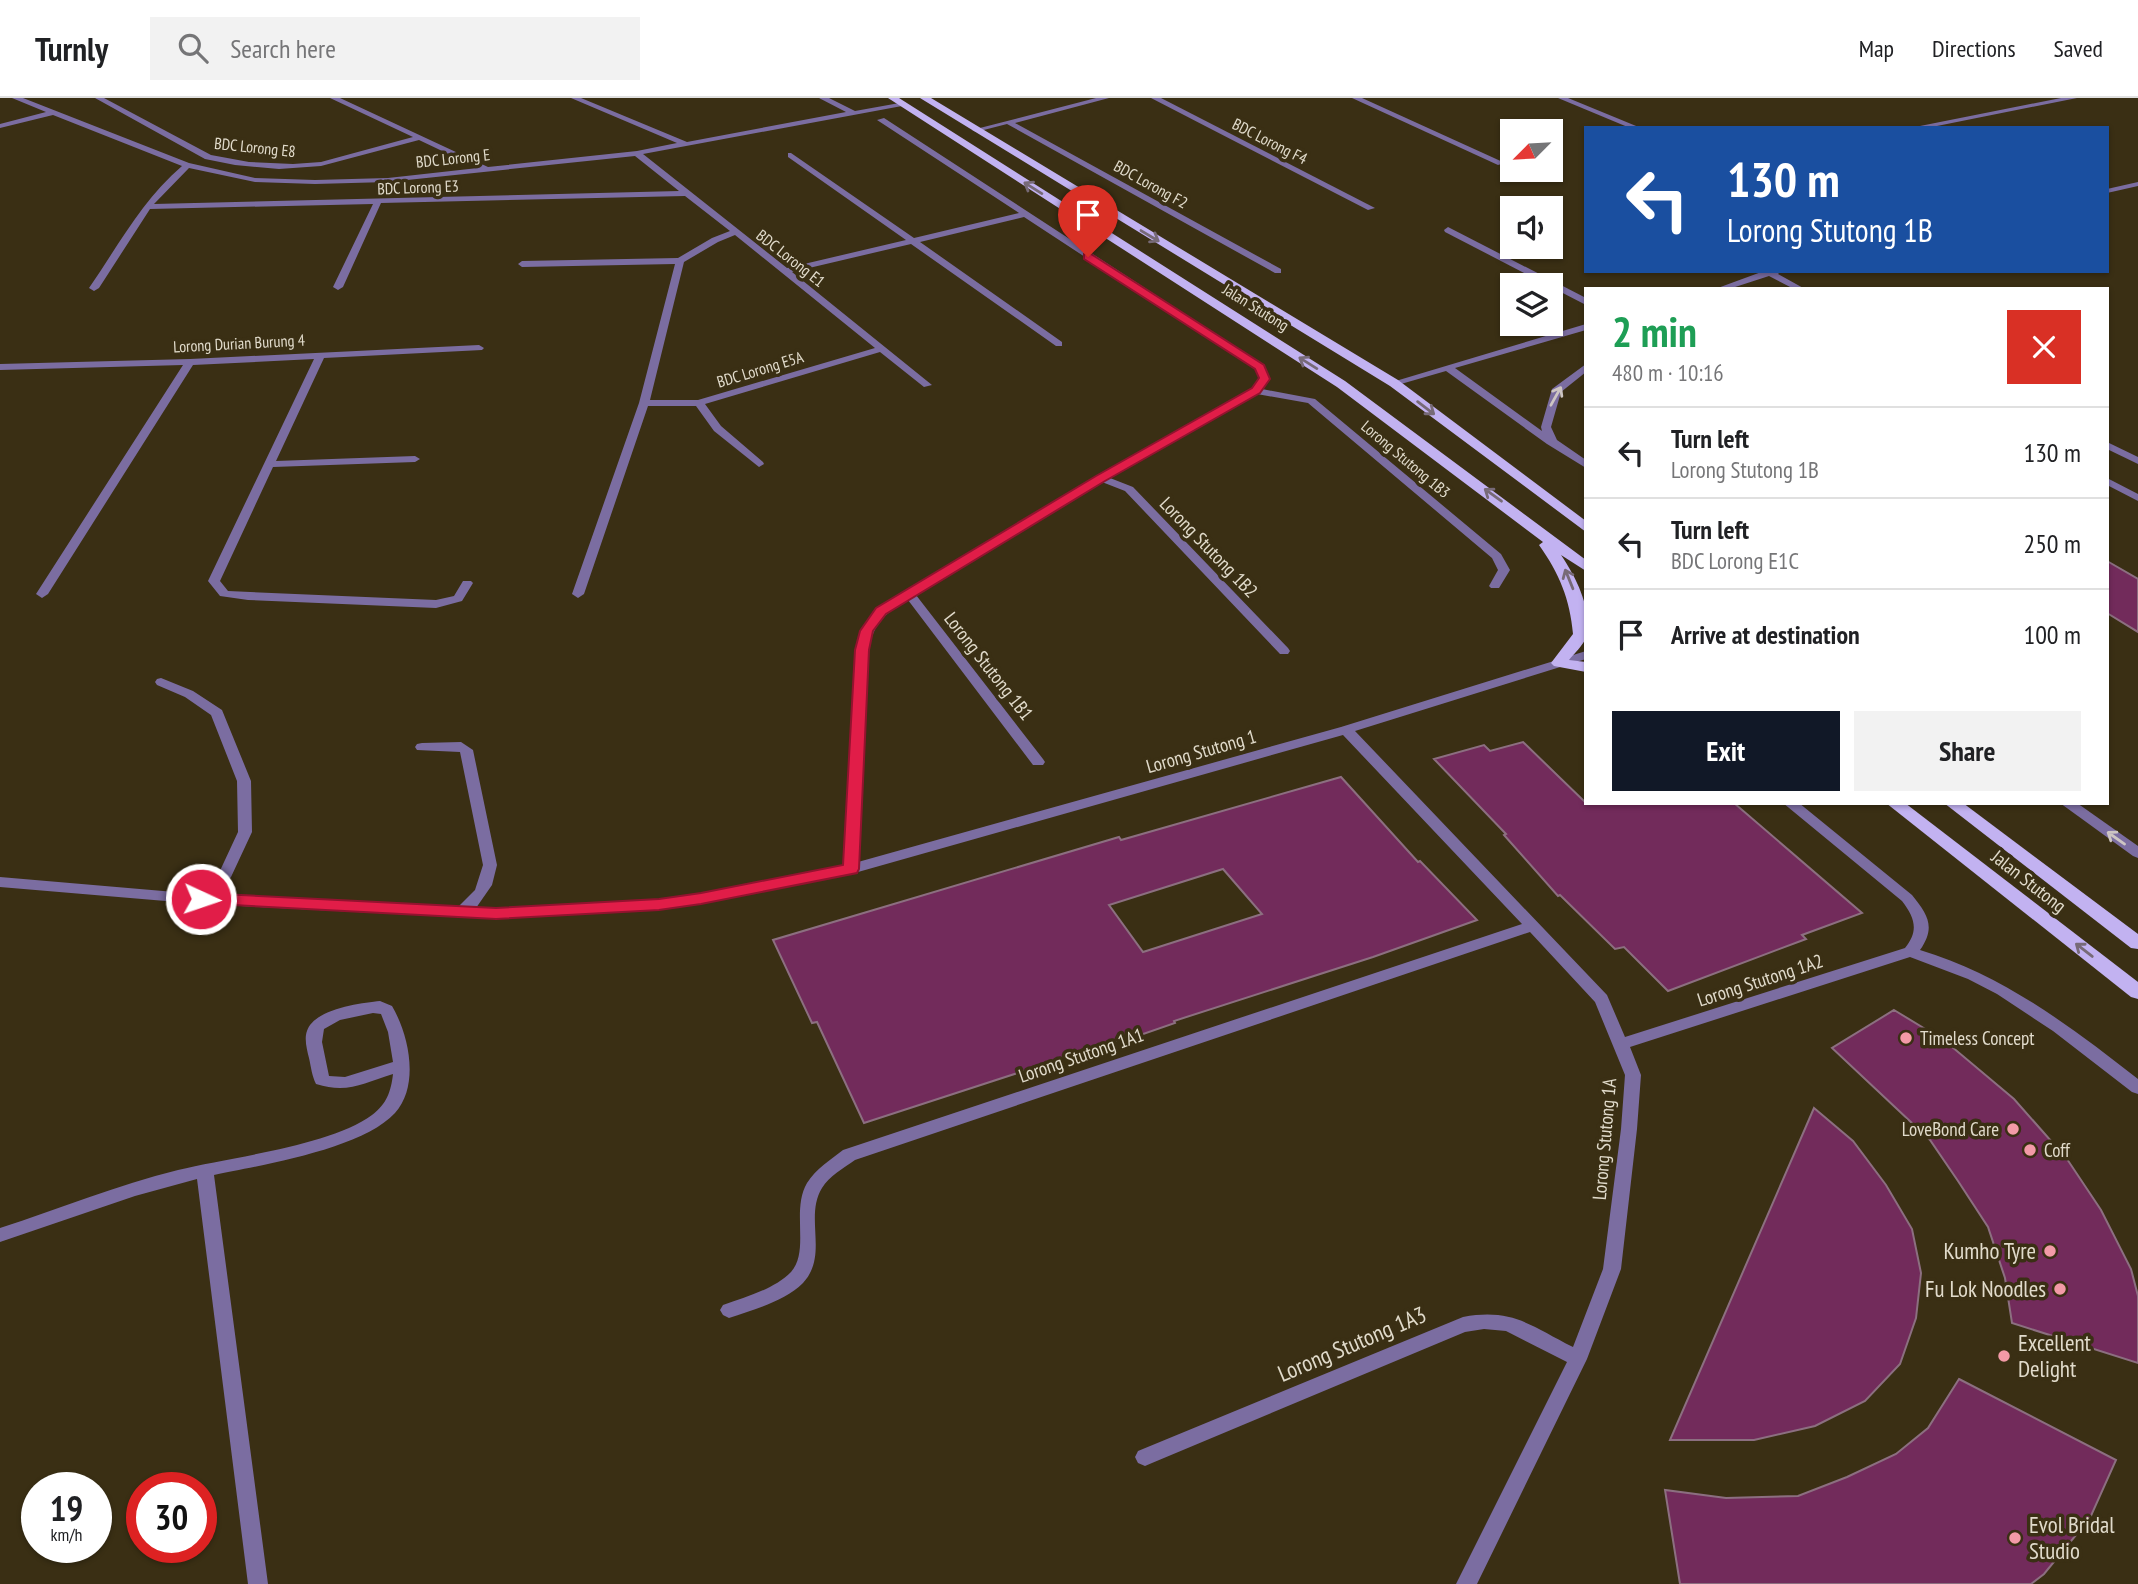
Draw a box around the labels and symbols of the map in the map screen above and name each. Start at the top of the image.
street label: BDC Lorong F4 [1229,114,1311,168]
north arrow [1500,119,1563,182]
street label: BDC Lorong E8 [213,133,297,161]
street label: BDC Lorong E [415,144,491,172]
street label: BDC Lorong F2 [1111,156,1191,212]
street label: BDC Lorong E3 [377,176,459,198]
one-way arrow [1024,180,1044,194]
pin [1058,185,1118,257]
street label: BDC Lorong E1 [753,225,829,291]
one-way arrow [1140,229,1160,243]
street label: Jalan Stutong [1218,278,1293,335]
street label: Lorong Durian Burung 4 [173,330,305,356]
street label: BDC Lorong E5A [714,346,806,392]
one-way arrow [1299,355,1318,370]
one-way arrow [1550,386,1564,406]
one-way arrow [1417,400,1435,415]
street label: Lorong Stutong 1B3 [1357,416,1455,502]
one-way arrow [1484,488,1503,503]
street label: Lorong Stutong 1B2 [1155,492,1263,602]
one-way arrow [1561,569,1574,591]
street label: Lorong Stutong 1B1 [939,607,1039,725]
street label: Lorong Stutong 1 [1143,724,1259,778]
one-way arrow [2107,831,2126,845]
street label: Jalan Stutong [1986,844,2071,918]
position arrow [164,862,238,936]
one-way arrow [2075,943,2094,958]
street label: Lorong Stutong 1A2 [1694,948,1826,1012]
street label: Lorong Stutong 1A1 [1015,1022,1147,1088]
place label: Timeless Concept [1920,1026,2035,1050]
marker: Timeless Concept [1898,1030,1914,1046]
street label: Lorong Stutong 1A [1587,1077,1621,1201]
place label: LoveBond Care [1902,1117,1999,1141]
marker: LoveBond Care [2005,1121,2021,1137]
place label: Coff [2044,1138,2071,1162]
marker: Coff [2022,1142,2038,1158]
place label: Kumho Tyre [1943,1236,2036,1265]
marker: Kumho Tyre [2042,1243,2058,1259]
place label: Fu Lok Noodles [1925,1274,2046,1303]
marker: Fu Lok Noodles [2052,1281,2068,1297]
street label: Lorong Stutong 1A3 [1273,1299,1430,1388]
place label: Excellent Delight [2018,1328,2092,1383]
marker: Excellent Delight [1996,1348,2012,1364]
speed limit sign: 30 [126,1472,217,1563]
place label: Evol Bridal Studio [2029,1510,2115,1565]
marker: Evol Bridal Studio [2007,1530,2023,1546]

